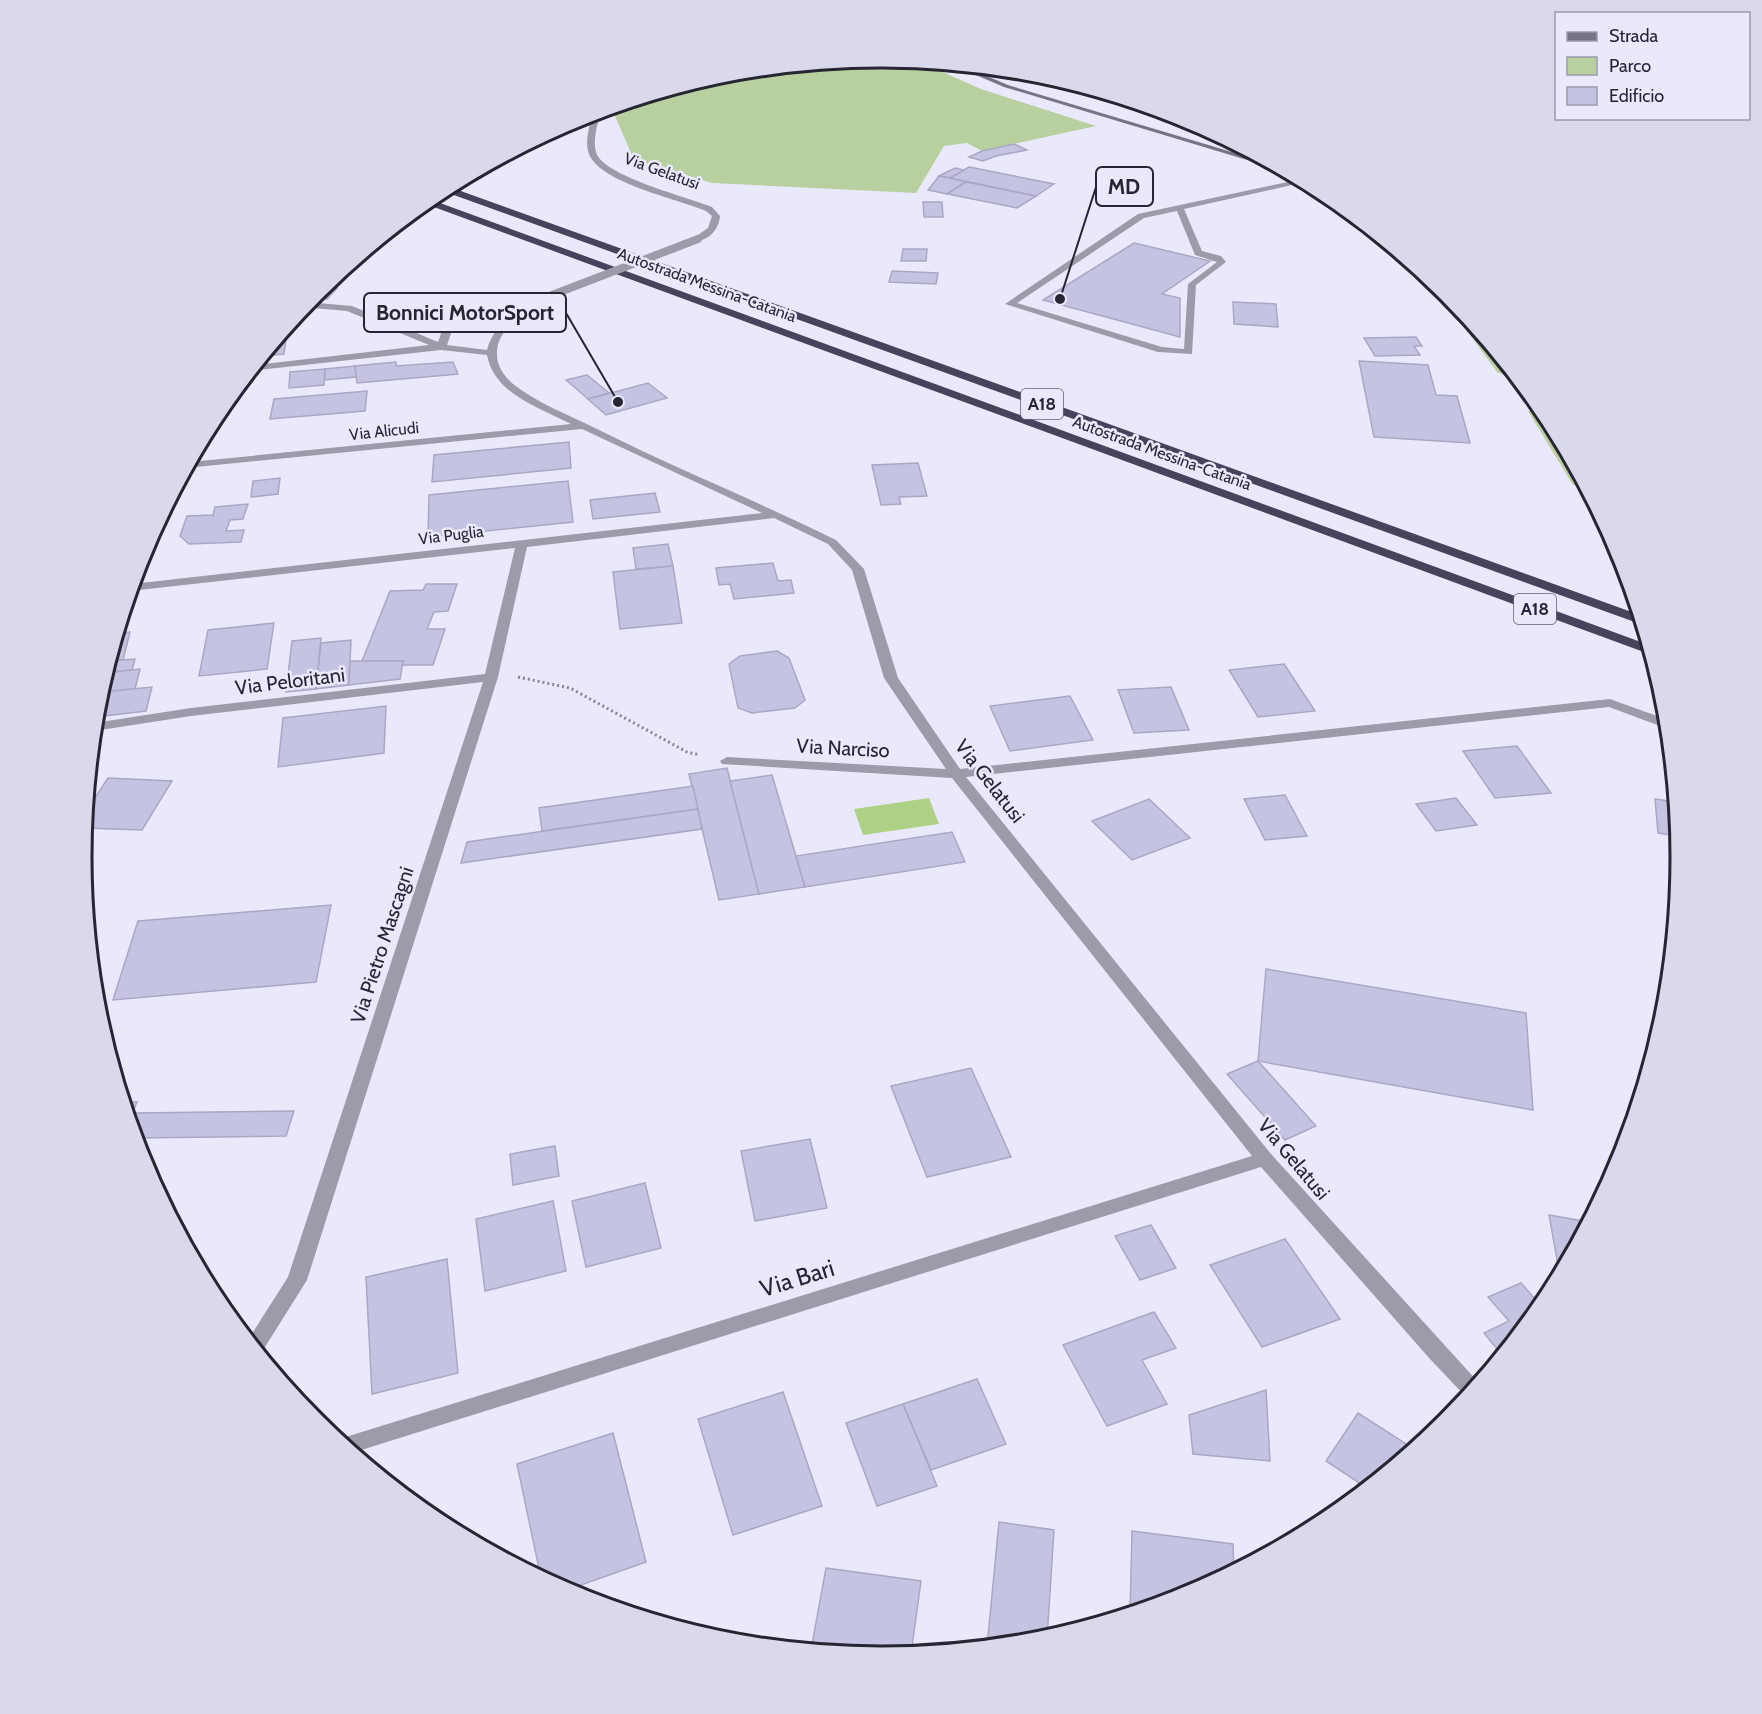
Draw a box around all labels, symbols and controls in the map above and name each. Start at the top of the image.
legend [1555,12,1750,120]
text: Strada [1609,25,1659,47]
text: Parco [1609,55,1651,77]
text: Edificio [1609,85,1664,107]
street label: Via Gelatusi [622,149,702,193]
callout: MD [1096,167,1153,206]
text: MD [1108,174,1140,199]
street label: Autostrada Messina-Catania [615,244,799,326]
callout: Bonnici MotorSport [364,293,566,332]
text: Bonnici MotorSport [376,300,554,325]
road number: A18 [1021,389,1063,419]
street label: Autostrada Messina-Catania [1070,412,1254,494]
street label: Via Alicudi [348,418,420,444]
street label: Via Puglia [417,522,485,548]
road number: A18 [1514,594,1556,624]
street label: Via Peloritani [234,662,346,700]
street label: Via Narciso [796,734,890,762]
street label: Via Gelatusi [950,735,1030,827]
street label: Via Pietro Mascagni [345,863,419,1027]
street label: Via Gelatusi [1253,1113,1335,1205]
street label: Via Bari [756,1253,838,1303]

